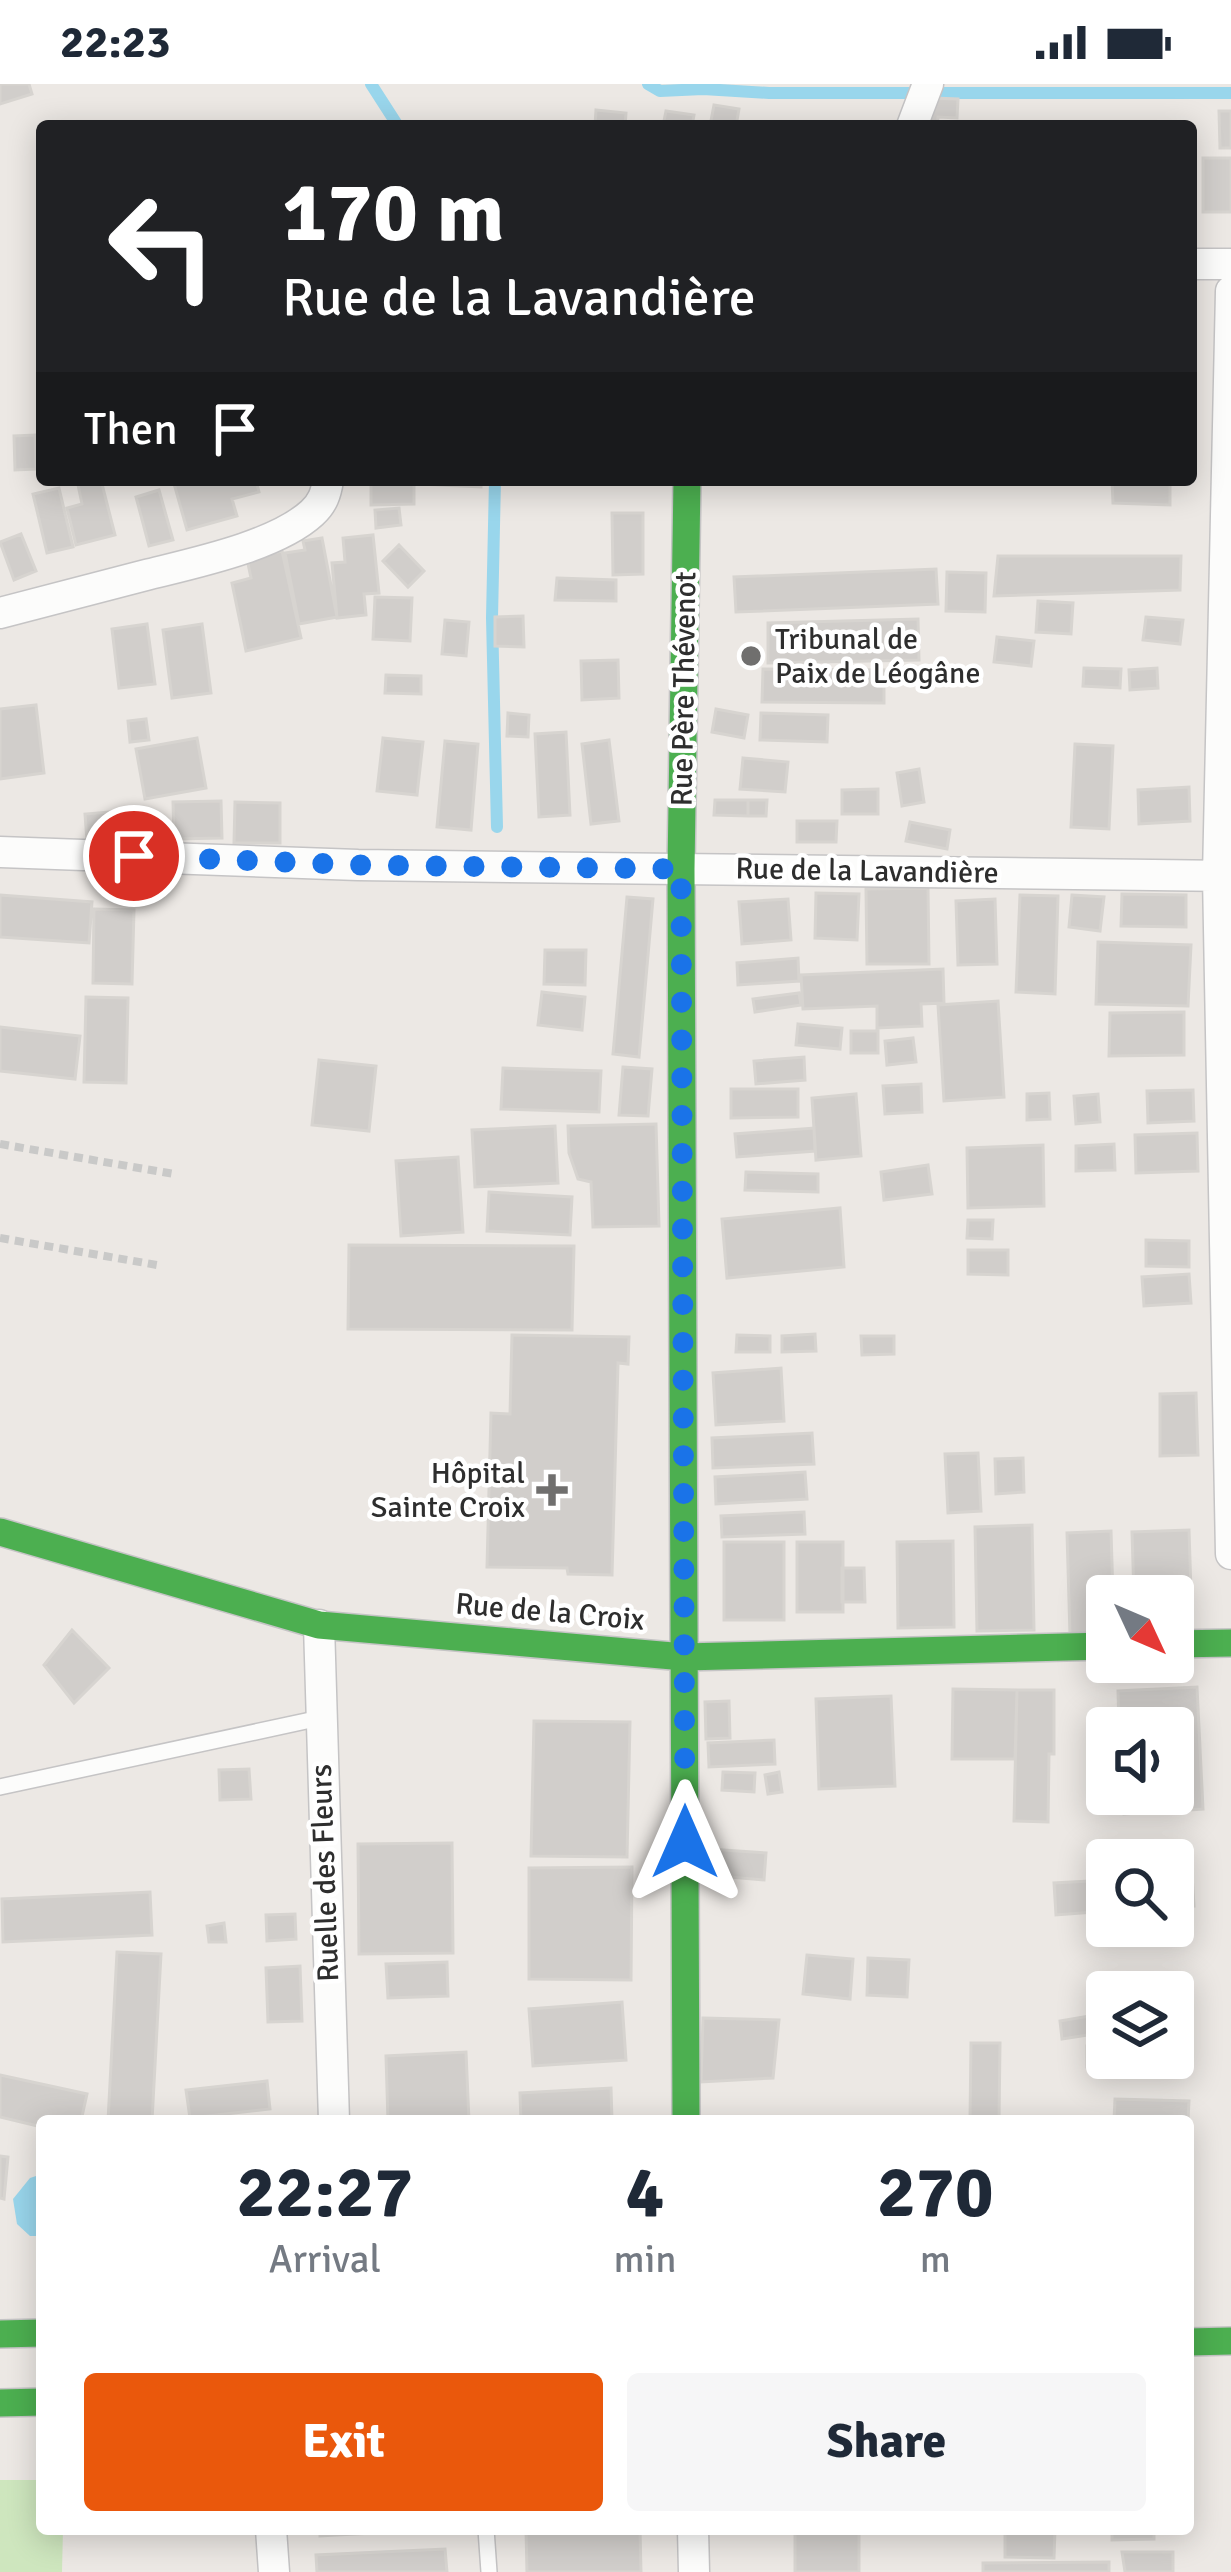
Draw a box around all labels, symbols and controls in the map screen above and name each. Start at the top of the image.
text: 22:23 [60,15,170,70]
text: 170 m [282,161,504,265]
icon: left [84,168,240,324]
text: Rue de la Lavandière [282,264,756,331]
icon: arrive [202,396,268,462]
text: Then [84,402,178,457]
street label: Rue Père Thévenot [663,571,705,807]
place label: Tribunal de Paix de Léogâne [775,621,980,692]
marker: Tribunal de Paix de Léogâne [738,643,764,669]
pin [83,805,185,907]
icon: arrive [101,823,167,889]
street label: Rue de la Lavandière [735,850,999,892]
place label: Hôpital Sainte Croix [371,1455,525,1526]
marker: Hôpital Sainte Croix [536,1474,568,1506]
north arrow [1086,1575,1194,1683]
map controls [1086,1575,1194,2079]
street label: Rue de la Croix [454,1585,646,1639]
button: sound [1086,1707,1194,1815]
street label: Ruelle des Fleurs [303,1764,347,1982]
position arrow [622,1779,748,1905]
button: search [1086,1839,1194,1947]
button: layers [1086,1971,1194,2079]
text: 22:27 [236,2148,413,2237]
text: 4 [626,2148,664,2237]
text: 270 [877,2148,994,2237]
text: Arrival [269,2235,381,2283]
text: min [614,2235,677,2283]
text: m [920,2235,951,2283]
button: Exit [84,2373,603,2511]
button: Share [627,2373,1146,2511]

